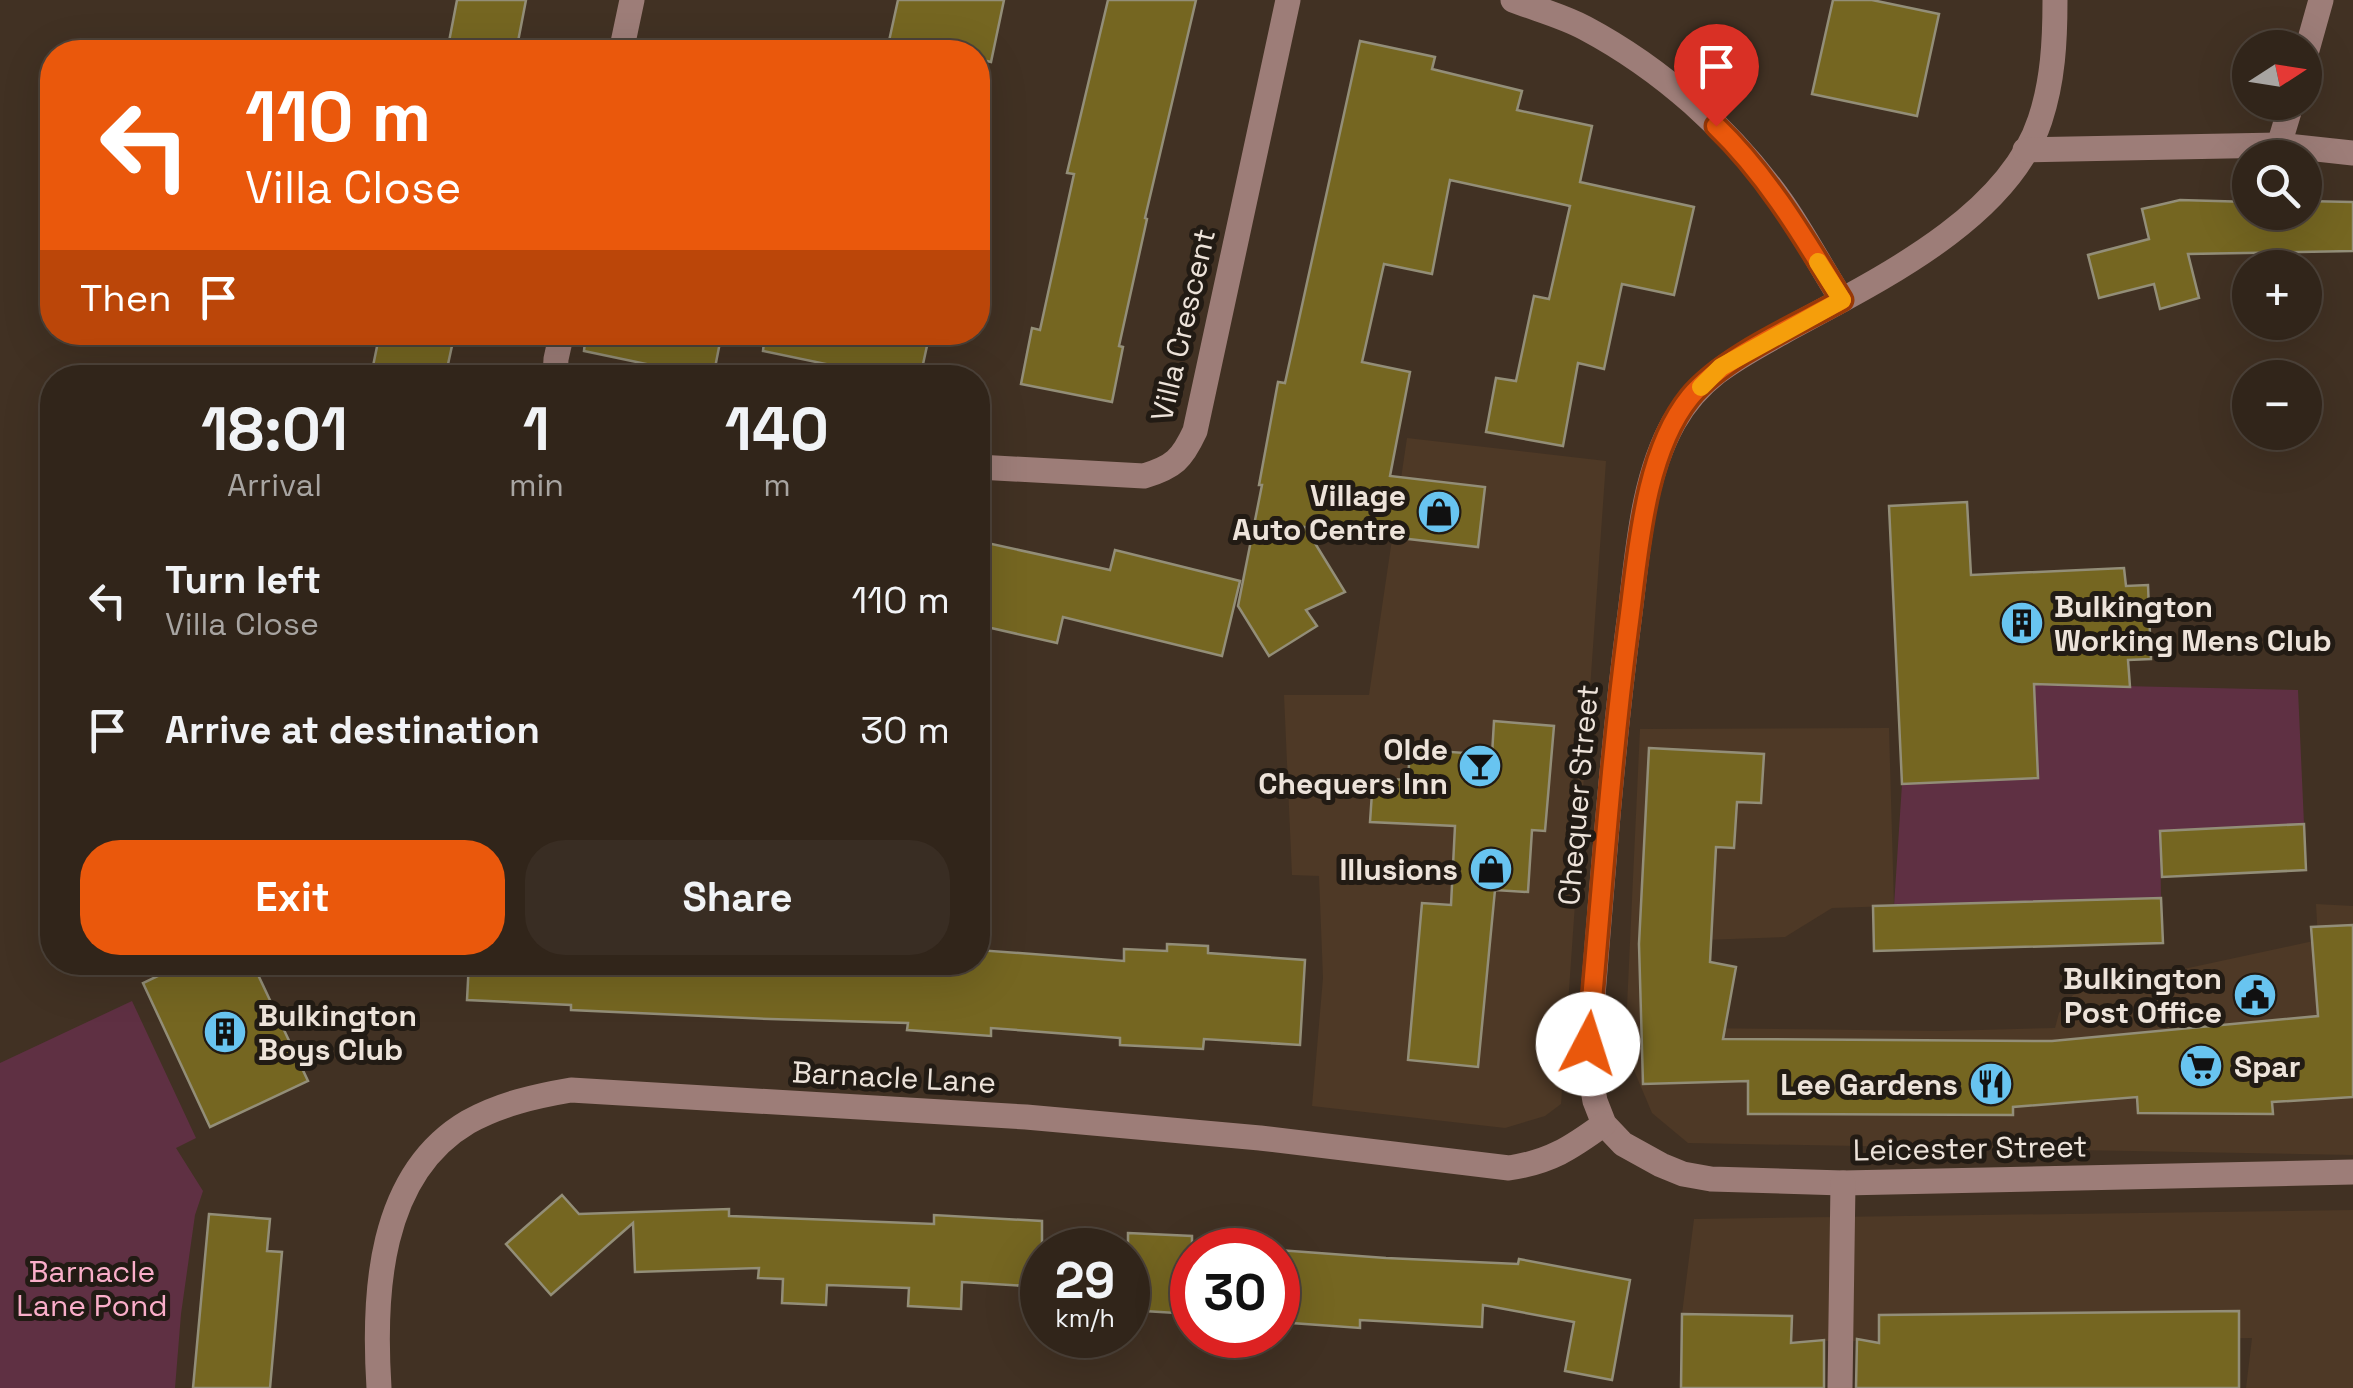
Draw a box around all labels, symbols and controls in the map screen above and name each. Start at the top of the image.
pin [1674,24,1759,127]
north arrow [2232,30,2322,120]
map controls [2232,30,2322,450]
icon: arrive [1689,39,1744,94]
text: 110 m [245,72,431,161]
icon: left [80,80,210,210]
button: search [2232,140,2322,230]
text: Villa Close [245,159,461,216]
street label: Villa Crescent [1142,225,1224,425]
button: + [2232,250,2322,340]
icon: arrive [191,270,246,325]
text: Then [80,274,171,322]
button: − [2232,360,2322,450]
text: 18:01 [201,391,348,468]
text: 1 [523,391,550,468]
text: 140 [725,391,829,468]
text: Arrival [227,465,322,505]
text: min [509,465,564,505]
text: m [763,465,791,505]
place label: Village Auto Centre [1232,476,1406,549]
shop icon: Village Auto Centre [1416,489,1462,535]
text: Turn left [165,556,321,604]
icon: left [80,573,135,628]
text: 110 m [851,576,950,624]
place label: Bulkington Working Mens Club [2054,587,2332,660]
building icon: Bulkington Working Mens Club [1999,600,2045,646]
text: Villa Close [165,604,319,644]
street label: Chequer Street [1549,683,1607,907]
icon: arrive [80,703,135,758]
text: Arrive at destination [165,706,540,754]
text: 30 m [860,706,950,754]
place label: Olde Chequers Inn [1258,730,1448,803]
bar icon: Olde Chequers Inn [1457,743,1503,789]
button: Exit [80,840,505,955]
button: Share [525,840,950,955]
shop icon: Illusions [1468,846,1514,892]
place label: Illusions [1339,850,1458,889]
place label: Bulkington Post Office [2063,959,2222,1032]
public building icon: Bulkington Post Office [2232,972,2278,1018]
position arrow [1536,992,1640,1096]
place label: Bulkington Boys Club [258,996,417,1069]
building icon: Bulkington Boys Club [202,1009,248,1055]
supermarket icon: Spar [2178,1043,2224,1089]
place label: Spar [2234,1047,2301,1086]
street label: Barnacle Lane [791,1052,997,1102]
restaurant icon: Lee Gardens [1968,1061,2014,1107]
place label: Lee Gardens [1780,1065,1958,1104]
street label: Leicester Street [1853,1126,2087,1170]
speed limit sign: 30 [1170,1228,1300,1358]
text: 29 [1055,1249,1115,1313]
park label: Barnacle Lane Pond [16,1252,168,1325]
text: km/h [1055,1302,1115,1334]

